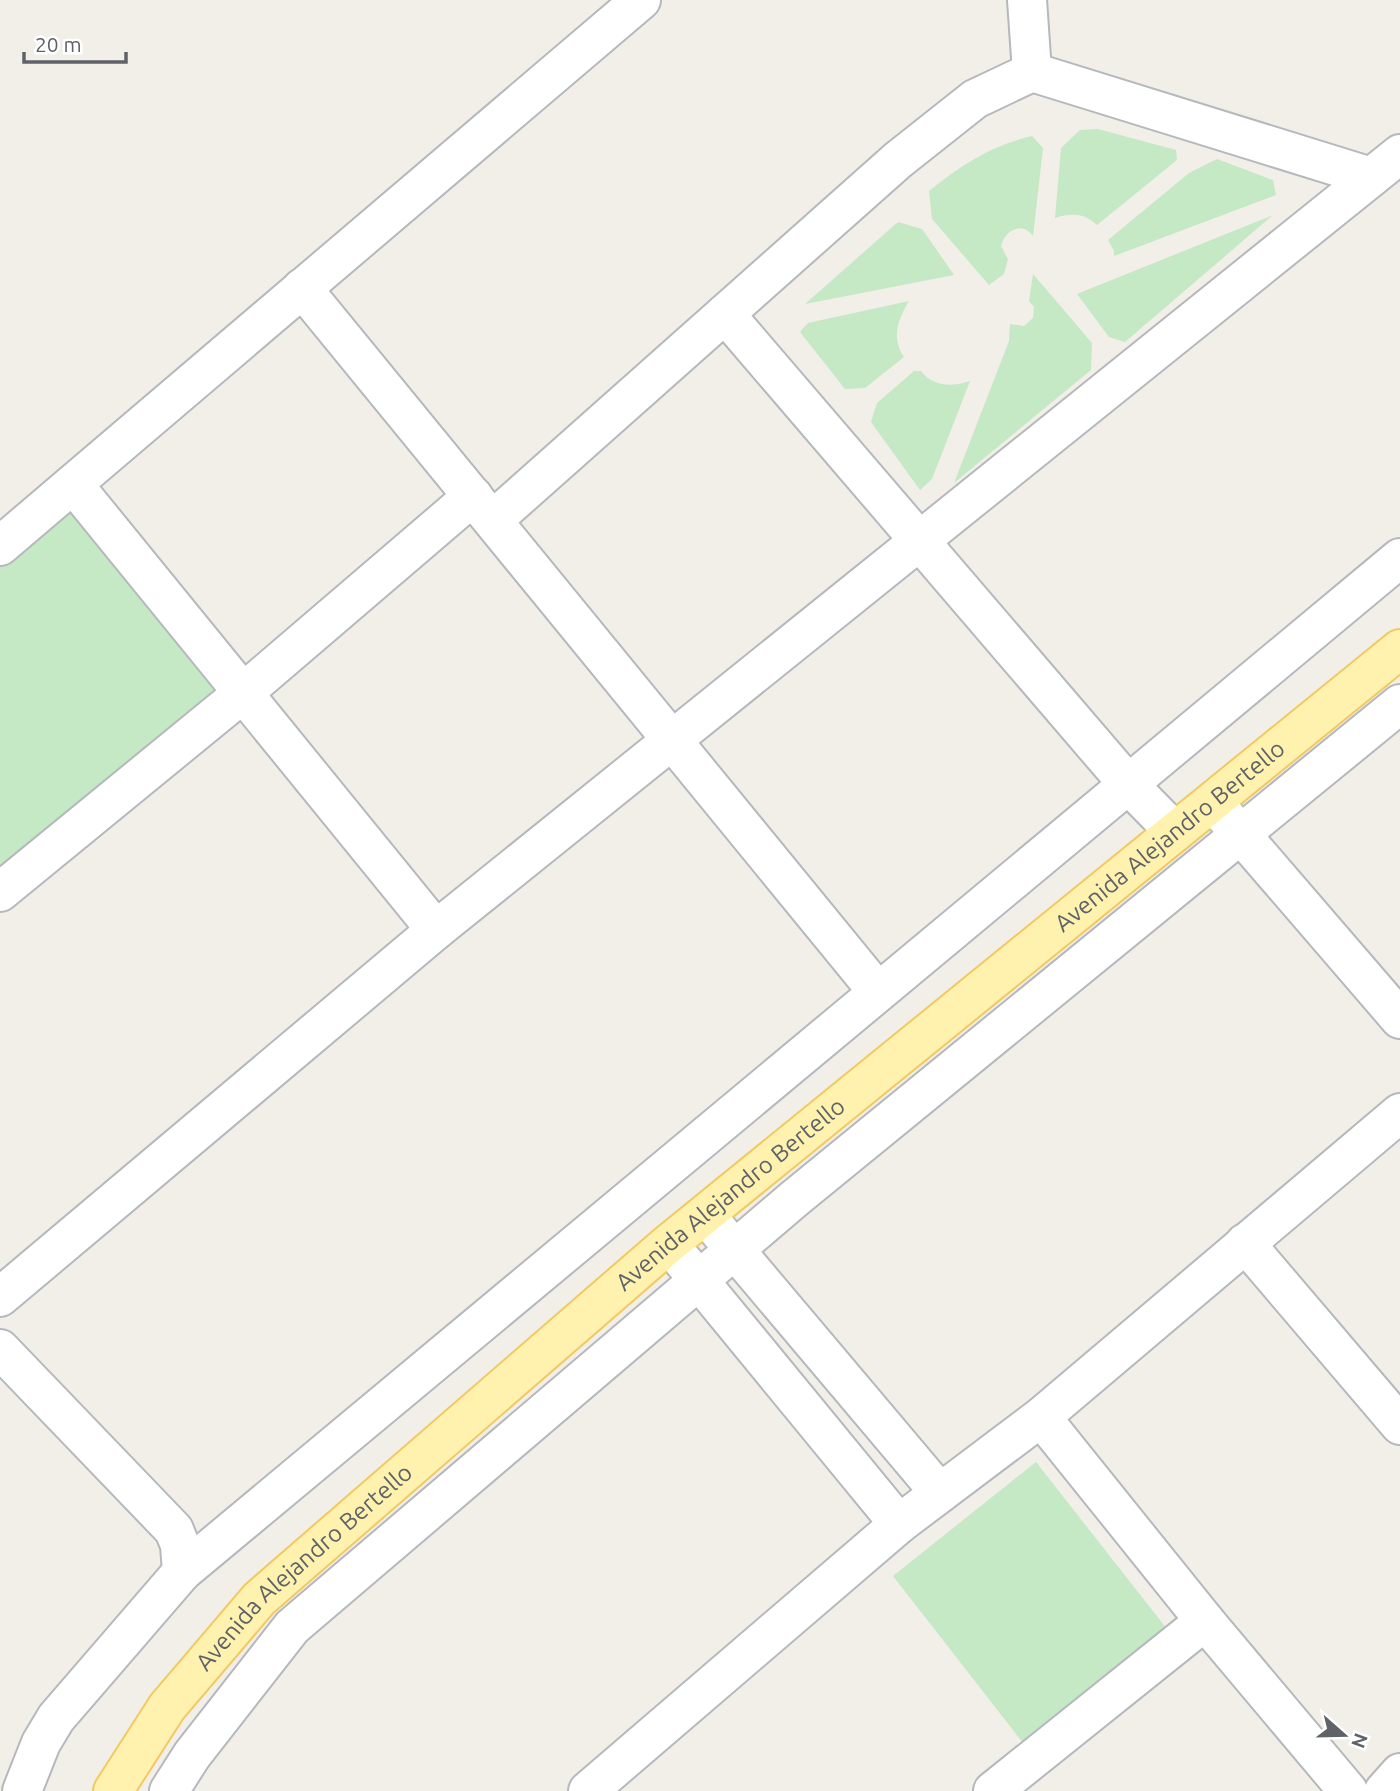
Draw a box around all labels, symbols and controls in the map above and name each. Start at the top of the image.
scale bar [24,21,126,65]
text: 20 m [35,32,82,56]
street label: Avenida Alejandro Bertello [1049,734,1290,937]
street label: Avenida Alejandro Bertello [610,1092,850,1296]
street label: Avenida Alejandro Bertello [190,1458,417,1676]
north arrow [1309,1700,1379,1770]
text: N [1347,1730,1373,1751]

